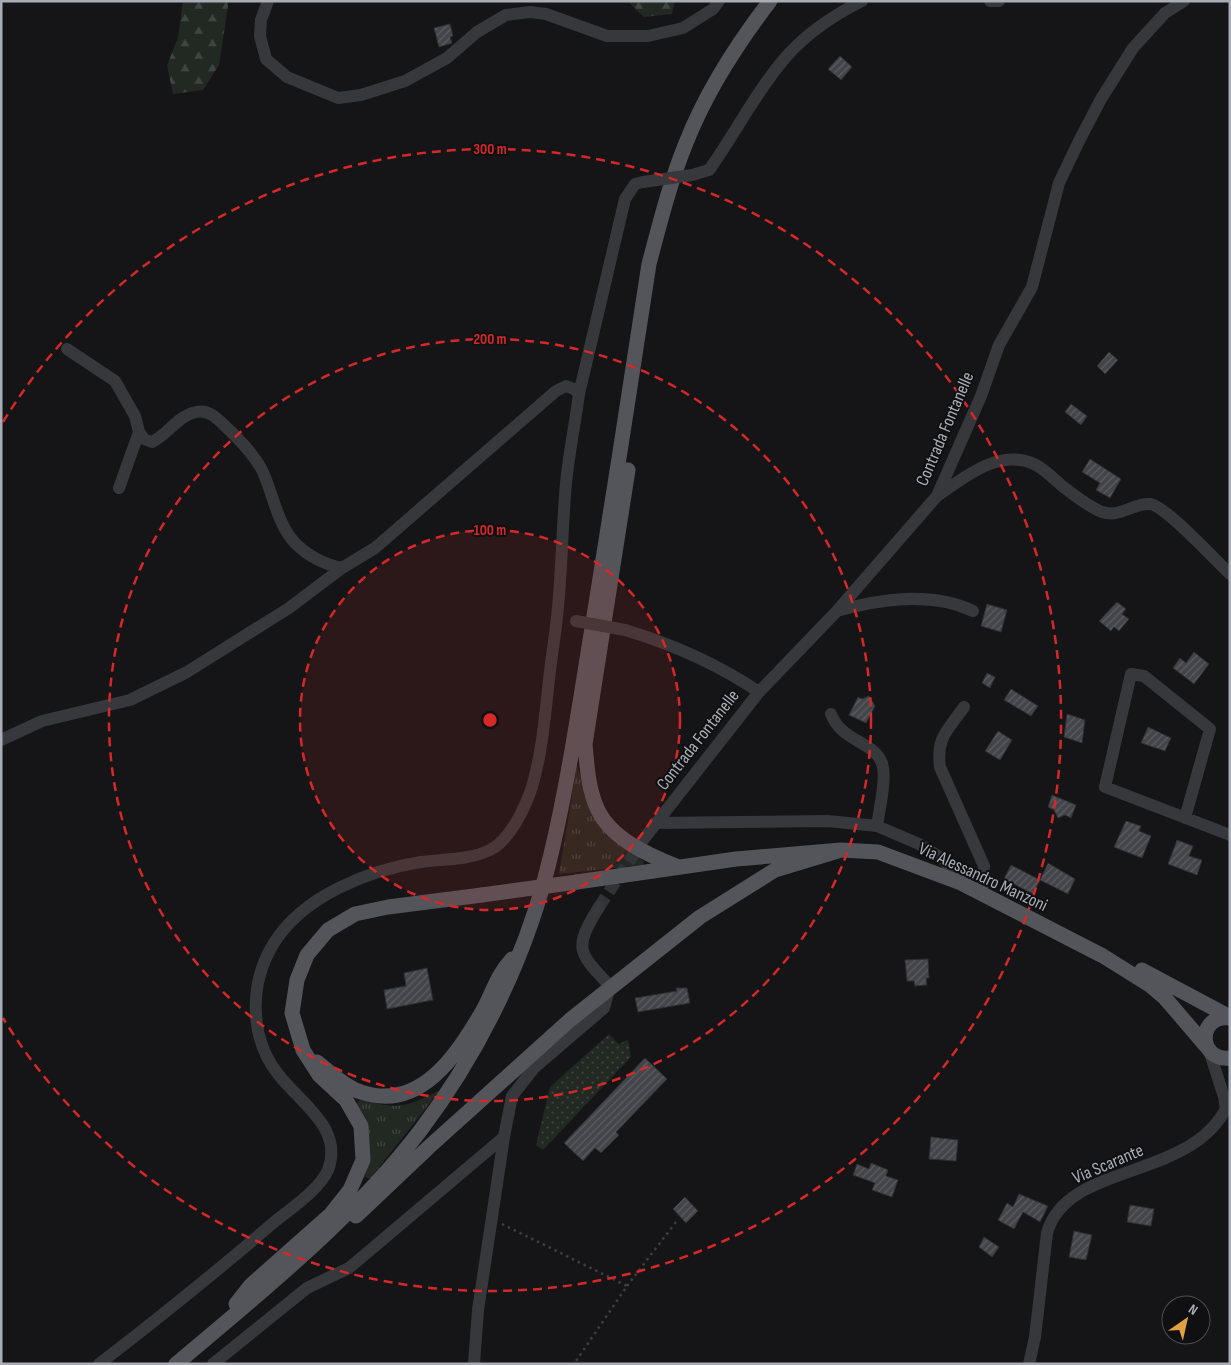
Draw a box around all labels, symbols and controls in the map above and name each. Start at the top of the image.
text: 300 m [473,140,507,159]
text: 200 m [473,330,507,349]
street label: Contrada Fontanelle [912,369,978,489]
text: 100 m [474,521,506,540]
street label: Contrada Fontanelle [652,686,744,794]
centre of rings [481,711,499,729]
street label: Via Alessandro Manzoni [915,838,1051,916]
street label: Via Scarante [1069,1140,1147,1188]
north arrow [1161,1295,1211,1345]
text: N [1185,1300,1201,1319]

